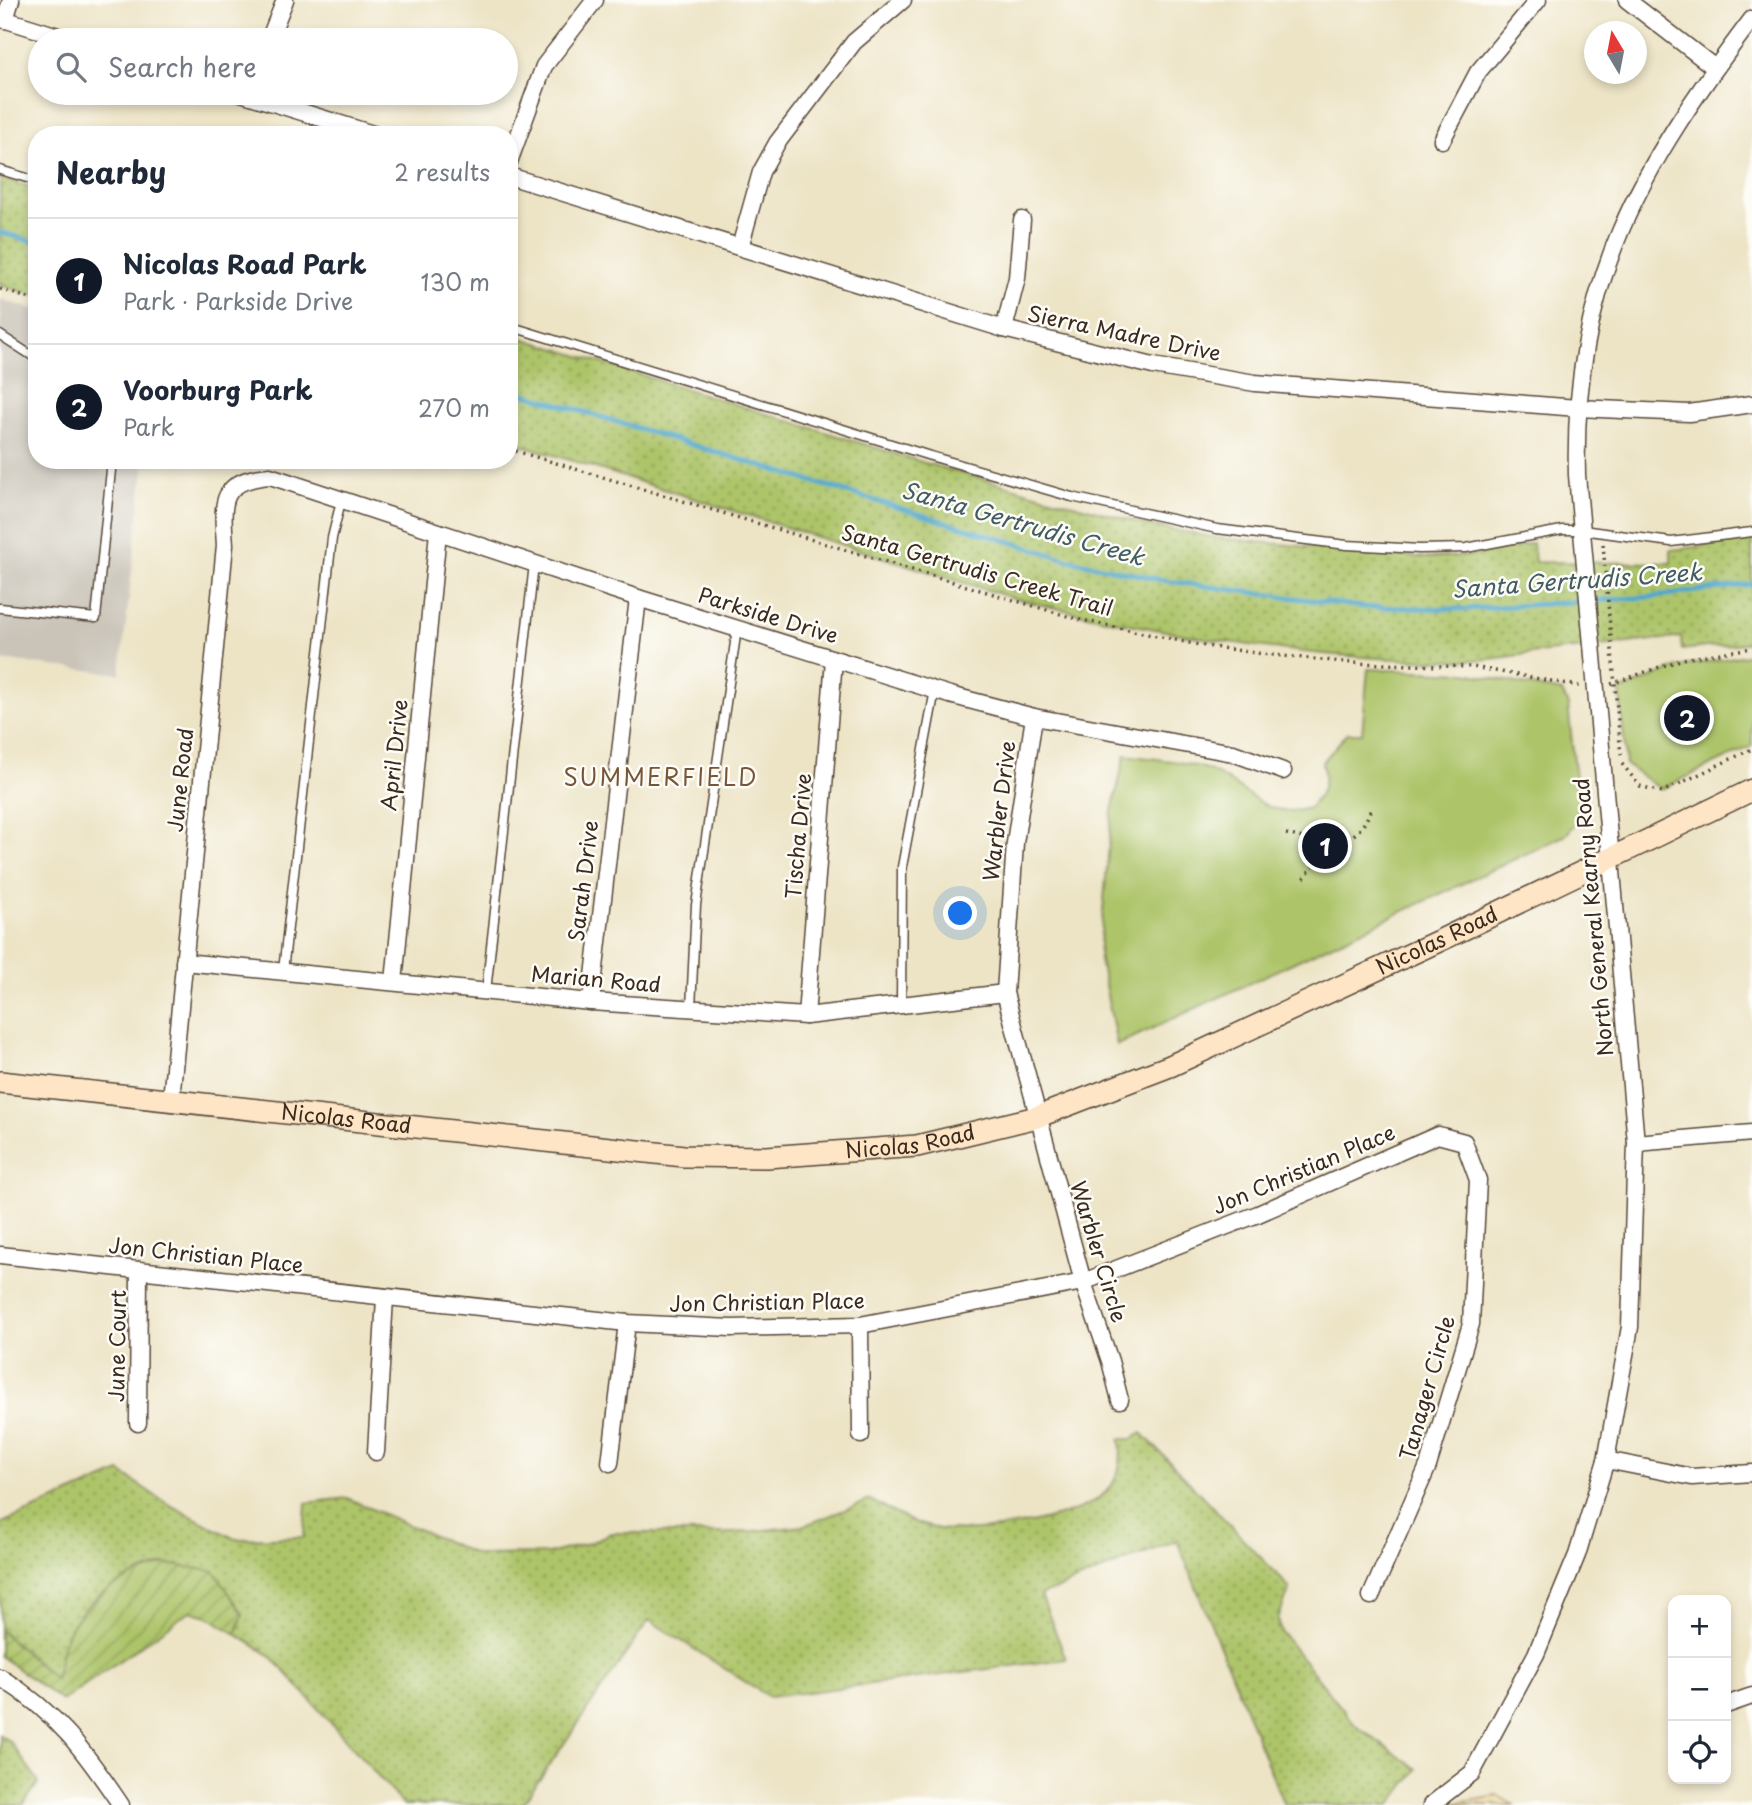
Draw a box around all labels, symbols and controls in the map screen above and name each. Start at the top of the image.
north arrow [1584,21,1647,84]
search box [28,28,518,105]
text: Search here [108,47,257,86]
icon: search [52,48,90,86]
text: Nearby [56,149,166,194]
text: 2 results [394,154,490,189]
text: Nicolas Road Park [123,244,367,283]
text: 1 [74,264,85,299]
text: 130 m [420,264,490,299]
text: Park · Parkside Drive [123,283,353,318]
street label: Sierra Madre Drive [1025,296,1224,368]
text: Voorburg Park [123,370,313,409]
text: 2 [71,390,87,425]
text: 270 m [418,390,490,425]
text: Park [123,409,174,444]
water label: Santa Gertrudis Creek [898,471,1150,574]
street label: Santa Gertrudis Creek Trail [838,515,1117,623]
water label: Santa Gertrudis Creek [1451,553,1704,606]
street label: Parkside Drive [695,578,842,651]
pin: 2 [1664,692,1710,744]
street label: April Drive [371,697,415,812]
street label: June Road [158,726,200,833]
street label: Warbler Drive [974,739,1022,883]
district label: SUMMERFIELD [564,759,758,794]
street label: Tischa Drive [776,772,818,900]
street label: North General Kearny Road [1564,777,1620,1058]
street label: Sarah Drive [559,818,605,943]
pin: 1 [1302,820,1348,872]
your location [943,896,977,930]
street label: Nicolas Road [1370,897,1502,982]
street label: Marian Road [530,956,662,1000]
street label: Nicolas Road [279,1094,413,1140]
street label: Nicolas Road [844,1115,978,1165]
street label: Jon Christian Place [1207,1115,1399,1221]
street label: Warbler Circle [1063,1177,1137,1326]
street label: Jon Christian Place [107,1228,305,1280]
street label: Jon Christian Place [669,1283,865,1319]
street label: June Court [99,1289,133,1402]
street label: Tanager Circle [1390,1311,1462,1464]
map controls [1668,1595,1731,1784]
button: + [1668,1595,1731,1658]
button: − [1668,1658,1731,1721]
button: locate [1668,1721,1731,1784]

